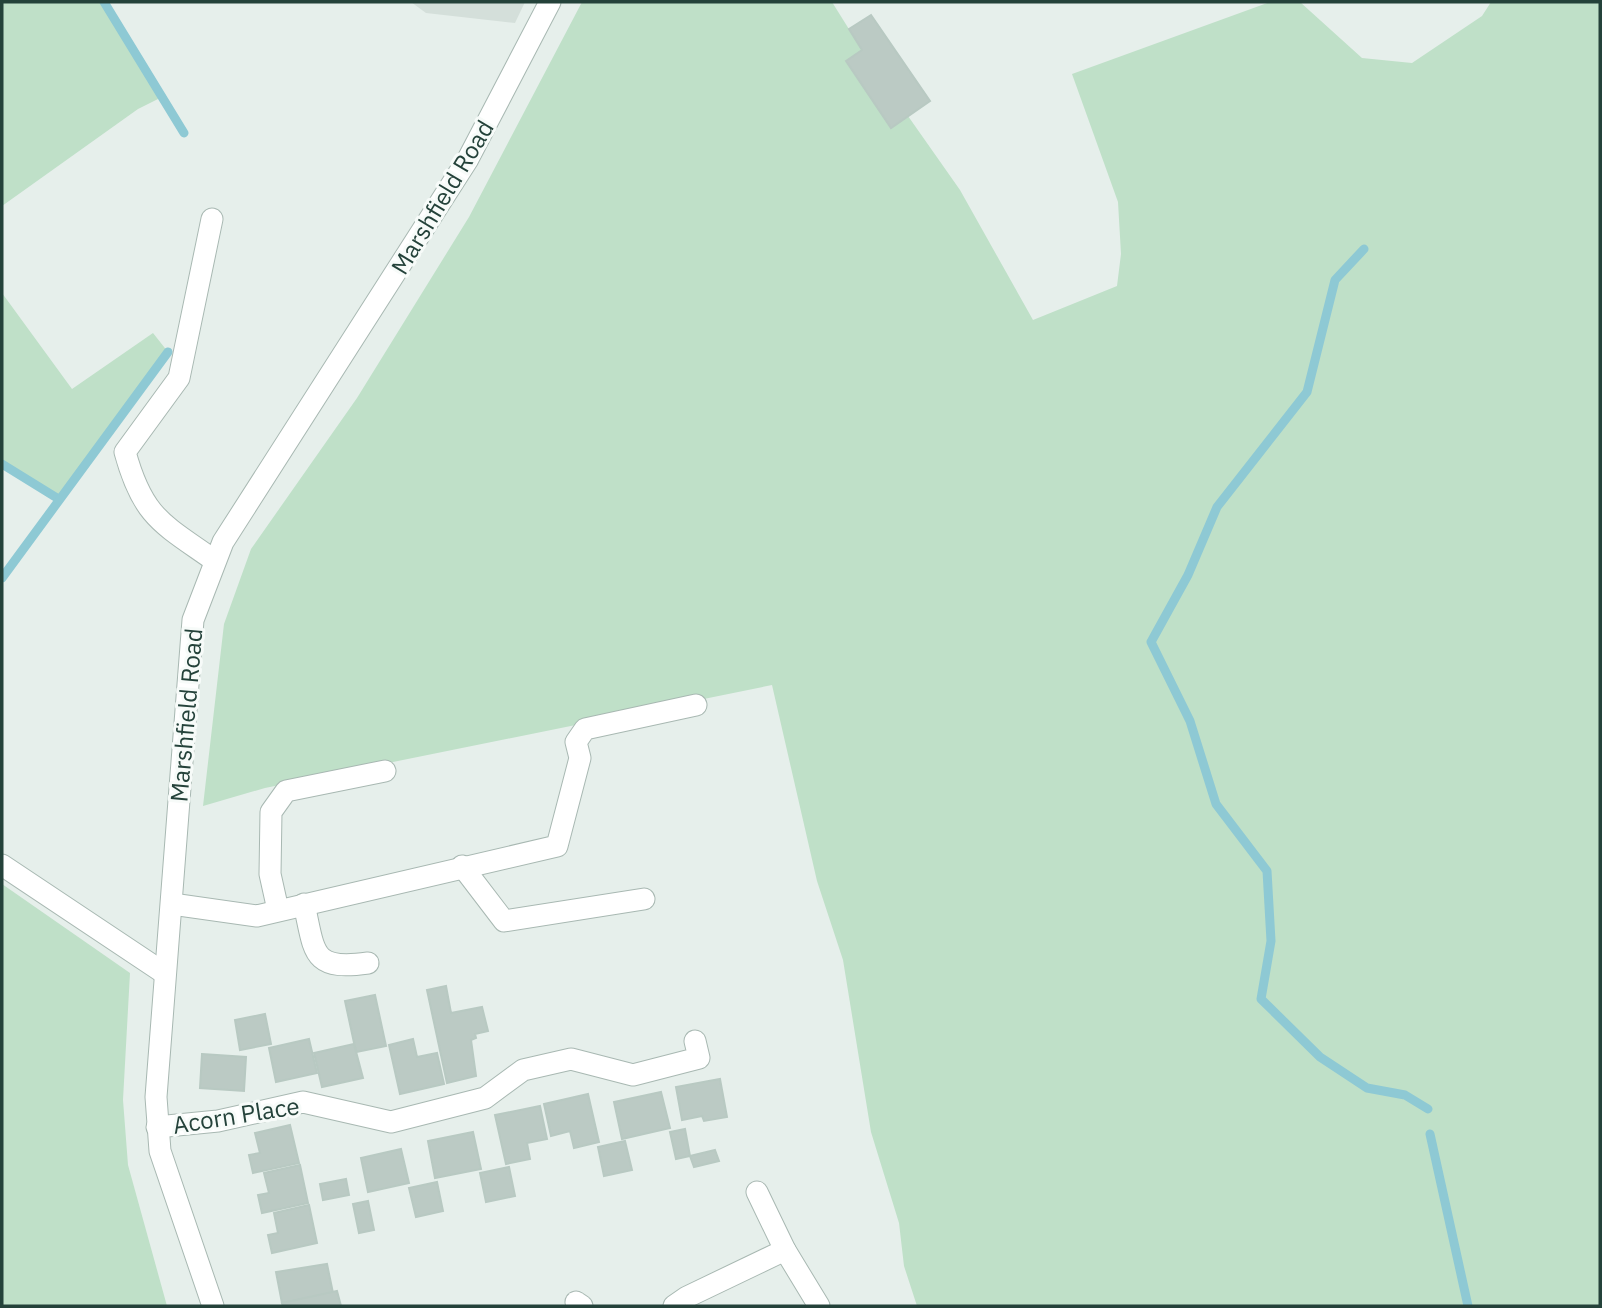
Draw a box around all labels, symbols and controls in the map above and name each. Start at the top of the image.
street label: Marshfield Road [383,114,501,280]
street label: Marshfield Road [162,627,210,803]
street label: Acorn Place [170,1089,302,1141]

